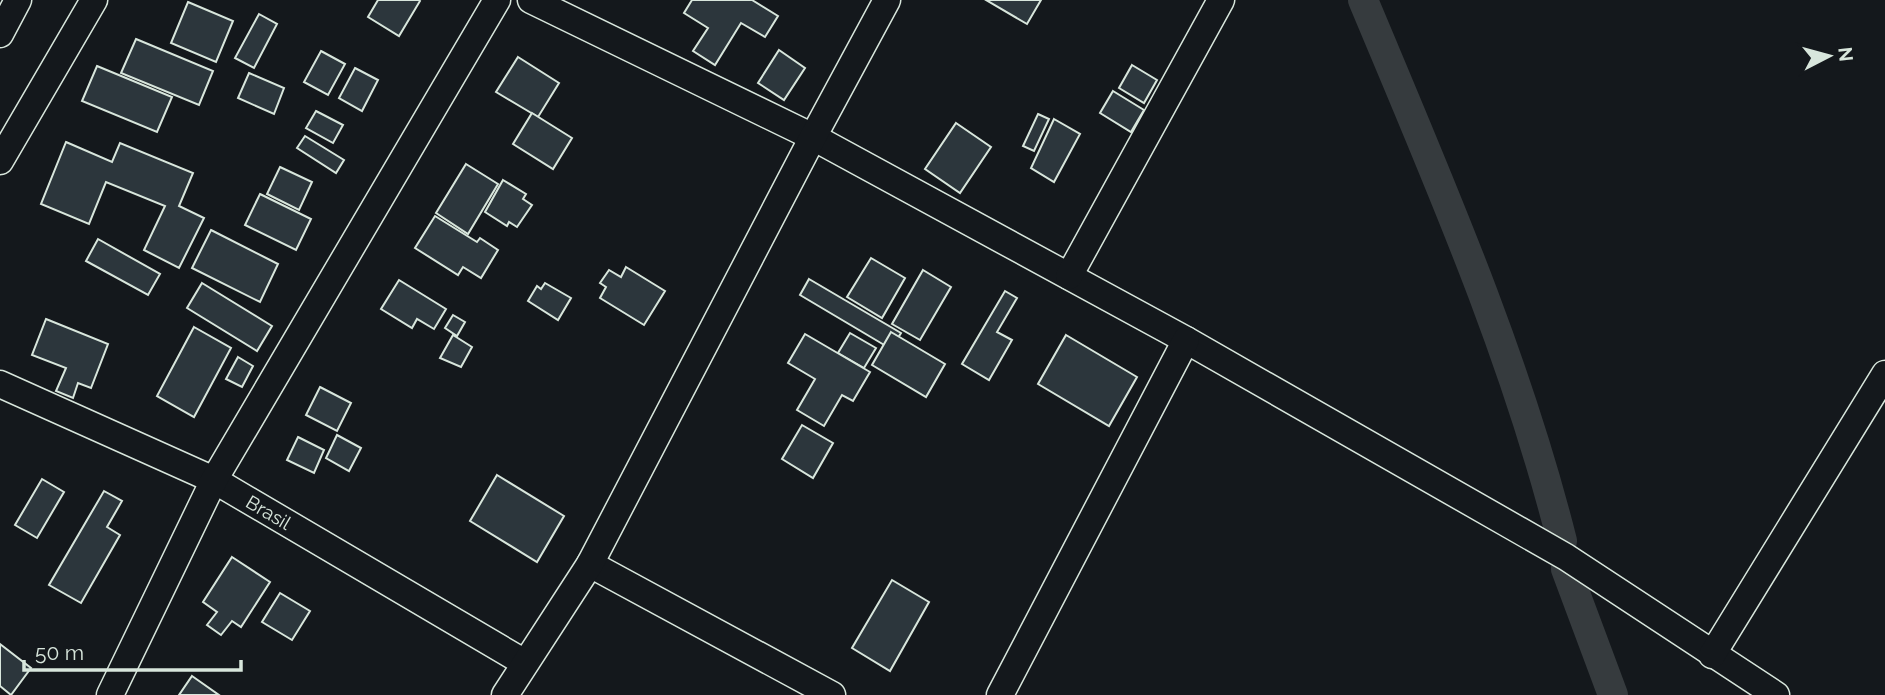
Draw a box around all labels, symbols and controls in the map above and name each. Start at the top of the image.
north arrow [1794,21,1864,91]
text: N [1834,46,1858,63]
street label: Brasil [242,490,296,534]
scale bar [24,628,242,672]
text: 50 m [35,640,84,665]

